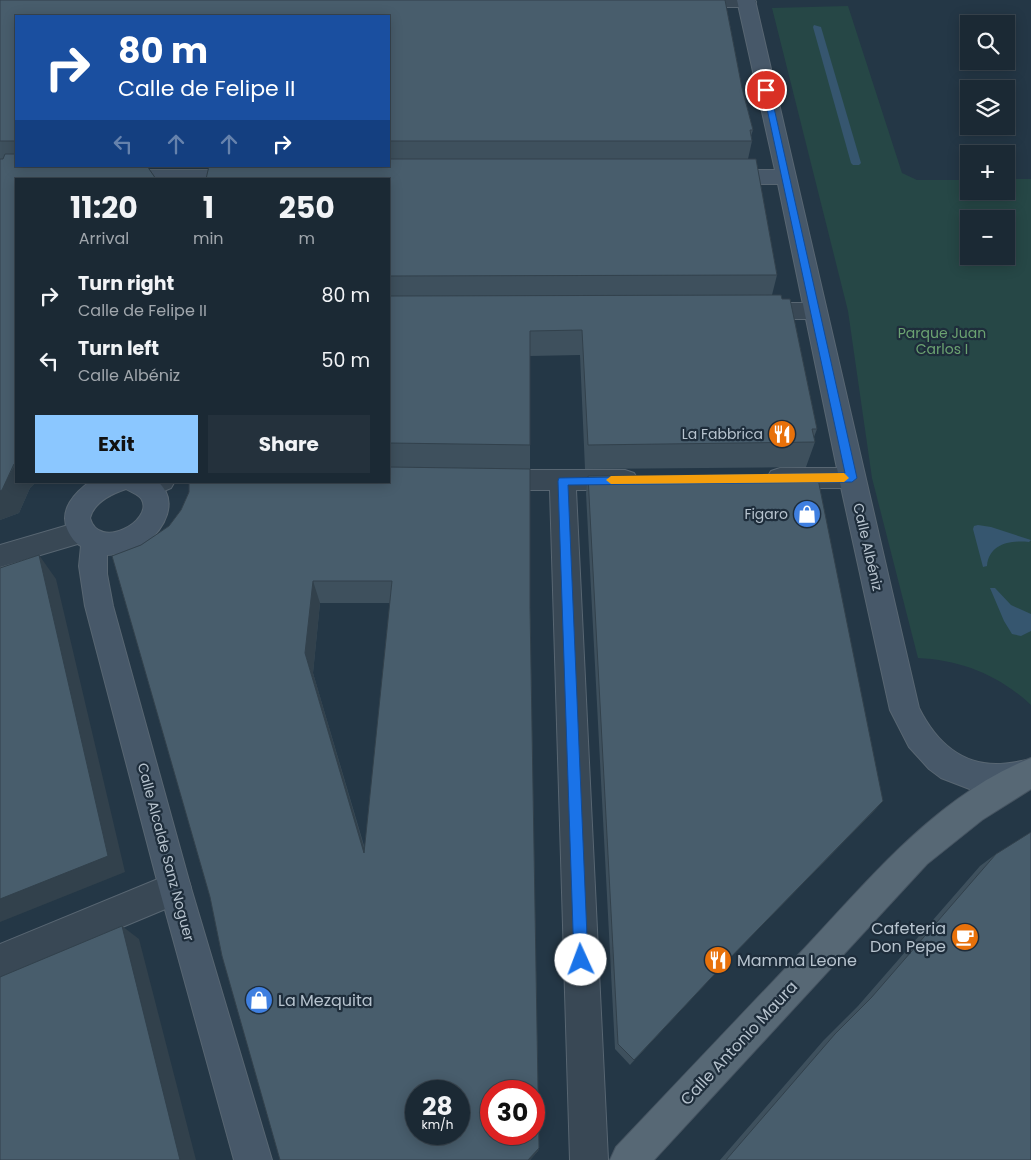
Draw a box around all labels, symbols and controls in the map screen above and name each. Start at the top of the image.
map controls [960,15,1015,265]
button: search [960,15,1015,70]
text: 80 m [118,26,208,75]
icon: right [35,35,100,100]
pin [745,69,787,111]
text: Calle de Felipe II [118,73,295,104]
icon: arrive [752,76,780,104]
button: layers [960,80,1015,135]
icon: left [109,130,137,158]
icon: ahead [162,130,190,158]
icon: ahead [215,130,243,158]
icon: right [268,130,296,158]
button: + [960,145,1015,200]
text: 11:20 [70,186,138,229]
text: 1 [203,186,214,229]
text: 250 [279,186,335,229]
button: − [960,210,1015,265]
text: Arrival [79,227,129,250]
text: min [193,227,224,250]
text: m [299,227,315,250]
text: Turn right [78,270,174,297]
icon: right [35,282,63,310]
text: 80 m [321,282,370,309]
text: Calle de Felipe II [78,299,207,322]
park label: Parque Juan Carlos I [898,323,986,359]
text: Turn left [78,335,159,362]
icon: left [35,347,63,375]
text: 50 m [321,347,370,374]
text: Calle Albéniz [78,364,180,387]
button: Exit [35,415,198,473]
button: Share [208,415,370,473]
restaurant icon: La Fabbrica [767,419,797,449]
place label: La Fabbrica [682,424,763,444]
shop icon: Figaro [792,499,822,529]
street label: Calle Albéniz [848,501,888,593]
place label: Figaro [744,504,788,524]
street label: Calle Alcalde Sanz Noguer [133,761,199,943]
place label: Cafeteria Don Pepe [870,917,946,958]
cafe icon: Cafeteria Don Pepe [950,922,980,952]
position arrow [554,933,606,985]
restaurant icon: Mamma Leone [703,945,733,975]
place label: Mamma Leone [737,949,857,972]
street label: Calle Antonio Maura [675,976,803,1110]
shop icon: La Mezquita [244,985,274,1015]
place label: La Mezquita [278,989,373,1012]
speed limit sign: 30 [480,1080,545,1145]
text: 28 [422,1089,453,1124]
text: km/h [422,1116,453,1133]

